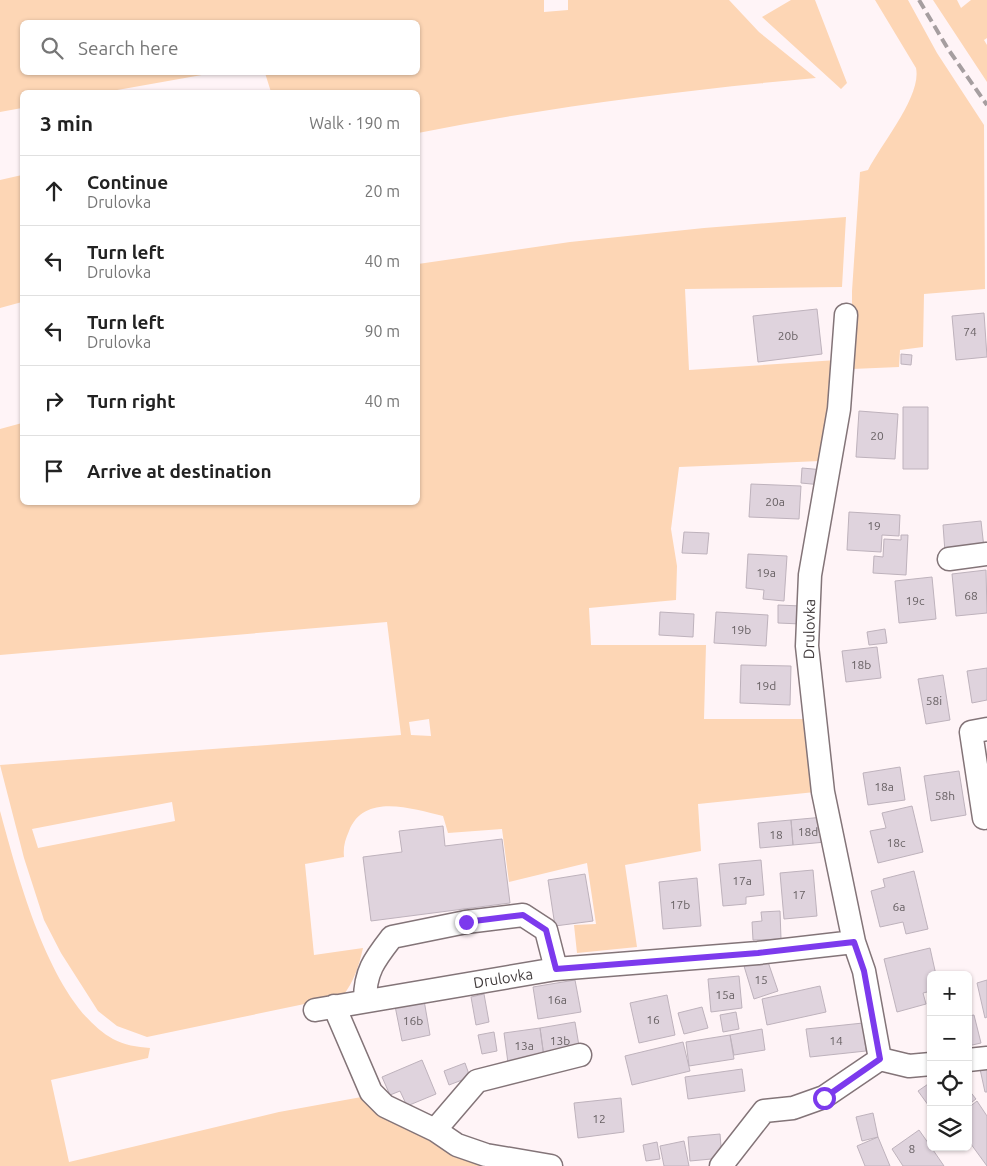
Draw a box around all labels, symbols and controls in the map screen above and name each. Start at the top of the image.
search box [20,20,420,75]
icon: search [38,34,66,62]
text: Search here [78,37,178,59]
text: 3 min [40,111,93,135]
text: Walk · 190 m [309,114,400,132]
text: Continue [87,171,168,193]
icon: ahead [40,177,68,205]
text: 20 m [364,182,400,200]
text: Drulovka [87,193,151,211]
text: Turn left [87,241,165,263]
icon: left [40,247,68,275]
text: 40 m [364,252,400,270]
text: Drulovka [87,263,151,281]
text: Turn left [87,311,165,333]
icon: left [40,317,68,345]
text: 90 m [364,322,400,340]
house number: 74 [963,325,977,338]
house number: 20b [778,329,798,342]
text: Drulovka [87,333,151,351]
icon: right [40,387,68,415]
text: Turn right [87,390,175,412]
text: 40 m [364,392,400,410]
house number: 20 [870,429,884,442]
icon: arrive [40,457,68,485]
text: Arrive at destination [87,460,272,482]
house number: 20a [765,495,785,508]
house number: 19 [867,519,881,532]
house number: 19a [756,566,776,579]
house number: 68 [964,589,978,602]
house number: 19c [905,594,925,607]
street label: Drulovka [800,599,818,659]
house number: 19b [731,623,751,636]
house number: 18b [851,658,871,671]
house number: 19d [756,679,776,692]
house number: 58i [926,694,942,707]
house number: 18a [874,780,894,793]
house number: 58h [935,789,955,802]
house number: 18d [798,825,818,838]
house number: 18 [769,828,783,841]
house number: 18c [886,836,906,849]
house number: 17a [732,874,752,887]
house number: 17 [792,888,806,901]
house number: 17b [670,898,690,911]
house number: 6a [893,900,905,913]
route end [455,911,478,934]
street label: Drulovka [472,965,534,991]
map controls [927,971,972,1151]
button: + [927,971,972,1016]
house number: 15 [754,973,768,986]
house number: 15a [715,988,735,1001]
house number: 16a [547,993,567,1006]
house number: 16 [646,1013,660,1026]
house number: 16b [403,1014,423,1027]
button: − [927,1016,972,1061]
house number: 13b [550,1034,570,1047]
house number: 14 [829,1034,843,1047]
house number: 13a [514,1039,534,1052]
button: locate [927,1061,972,1106]
route start [813,1087,836,1110]
button: layers [927,1106,972,1151]
house number: 12 [592,1112,606,1125]
house number: 8 [909,1142,916,1155]

